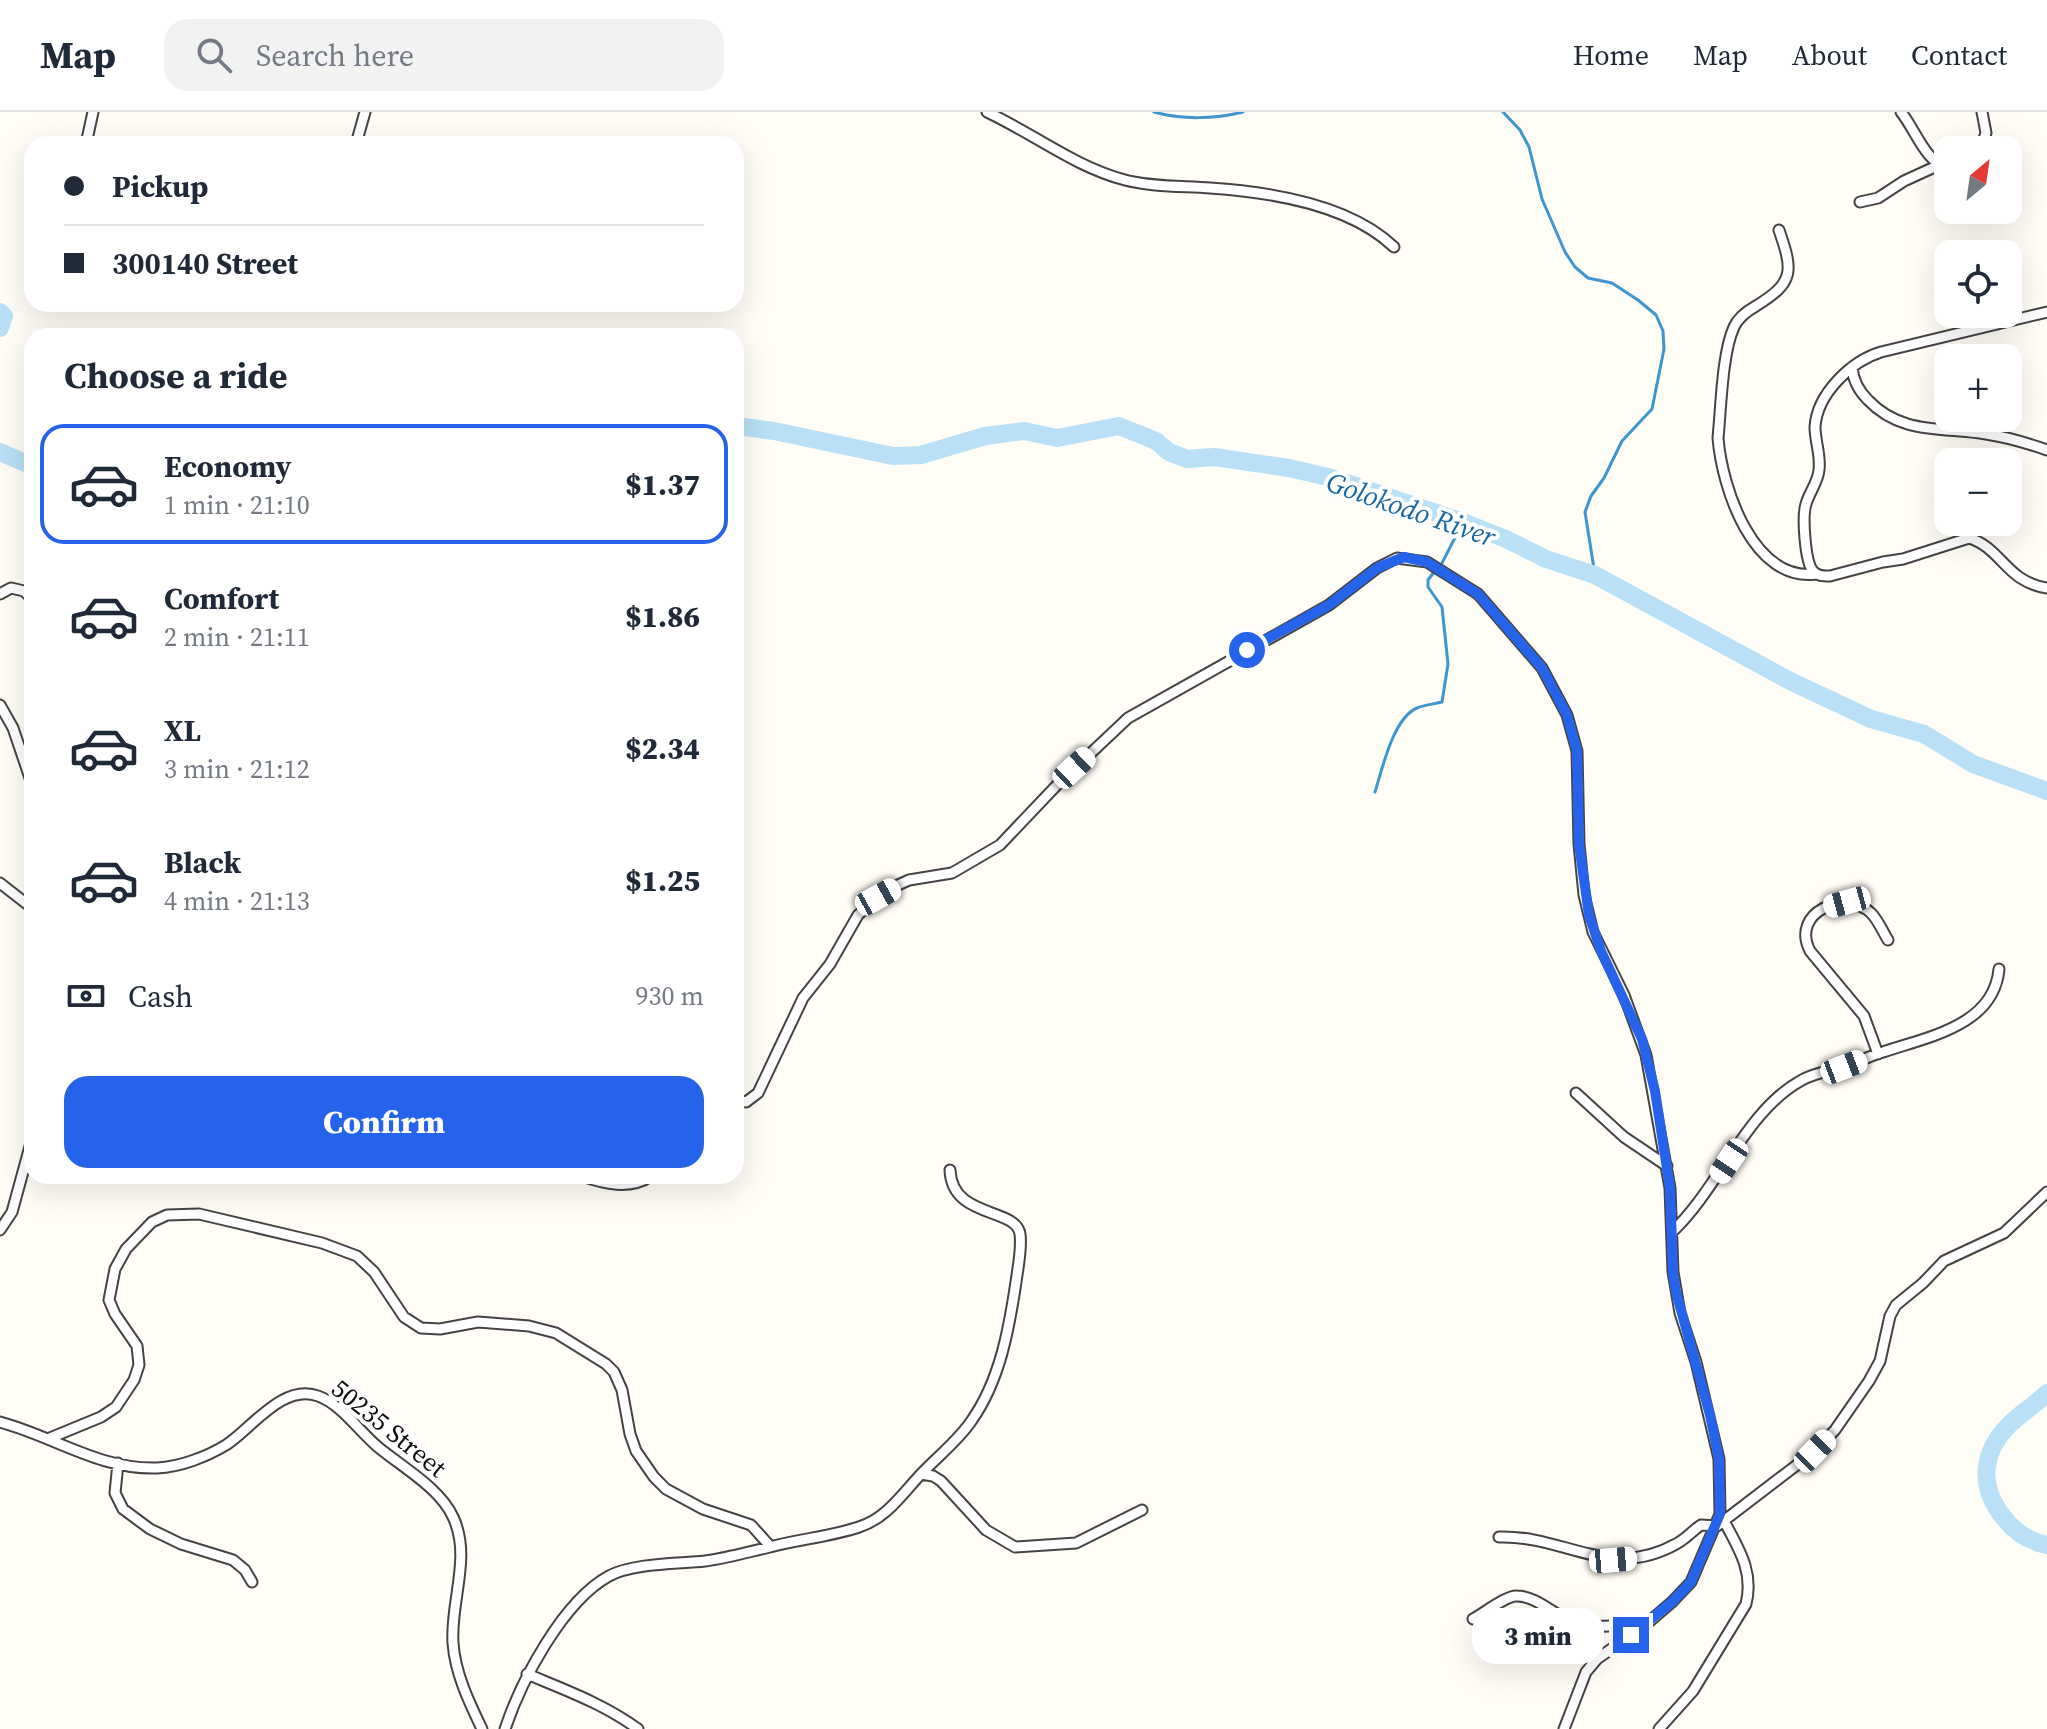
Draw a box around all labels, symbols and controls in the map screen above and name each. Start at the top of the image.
search box [164,19,724,91]
text: Map [40,29,116,81]
icon: search [192,33,236,77]
text: Search here [256,35,414,76]
text: Home [1573,36,1649,74]
text: Map [1693,36,1748,74]
text: About [1792,36,1867,74]
text: Contact [1911,36,2007,74]
north arrow [1934,136,2022,224]
map controls [1934,136,2022,536]
text: Pickup [112,166,208,207]
button: locate [1934,240,2022,328]
text: 300140 Street [112,243,298,284]
button: + [1934,344,2022,432]
text: Choose a ride [64,351,287,400]
text: Economy [164,446,292,487]
icon: car [68,448,140,520]
button: − [1934,448,2022,536]
water label: Golokodo River [1321,462,1501,556]
text: $1.37 [625,464,700,505]
text: 1 min · 21:10 [164,487,310,523]
text: Comfort [164,578,279,619]
icon: car [68,580,140,652]
text: $1.86 [625,596,700,637]
text: 2 min · 21:11 [164,619,310,655]
route start [1229,632,1265,668]
text: XL [164,710,201,751]
icon: car [68,712,140,784]
text: $2.34 [625,728,700,769]
car [1048,743,1100,793]
text: 3 min · 21:12 [164,751,310,787]
text: Black [164,842,241,883]
icon: car [68,844,140,916]
text: $1.25 [625,860,700,901]
car [851,875,905,919]
text: 4 min · 21:13 [164,883,310,919]
car [1821,884,1873,920]
icon: cash [64,974,108,1018]
text: Cash [128,976,193,1017]
text: 930 m [636,978,704,1014]
car [1817,1047,1871,1087]
button: Confirm [64,1076,704,1168]
car [1706,1134,1752,1188]
street label: 50235 Street [324,1370,454,1486]
car [1790,1425,1840,1477]
car [1588,1546,1638,1574]
callout: 3 min [1471,1607,1603,1663]
route end [1613,1617,1649,1653]
text: 3 min [1504,1618,1572,1654]

